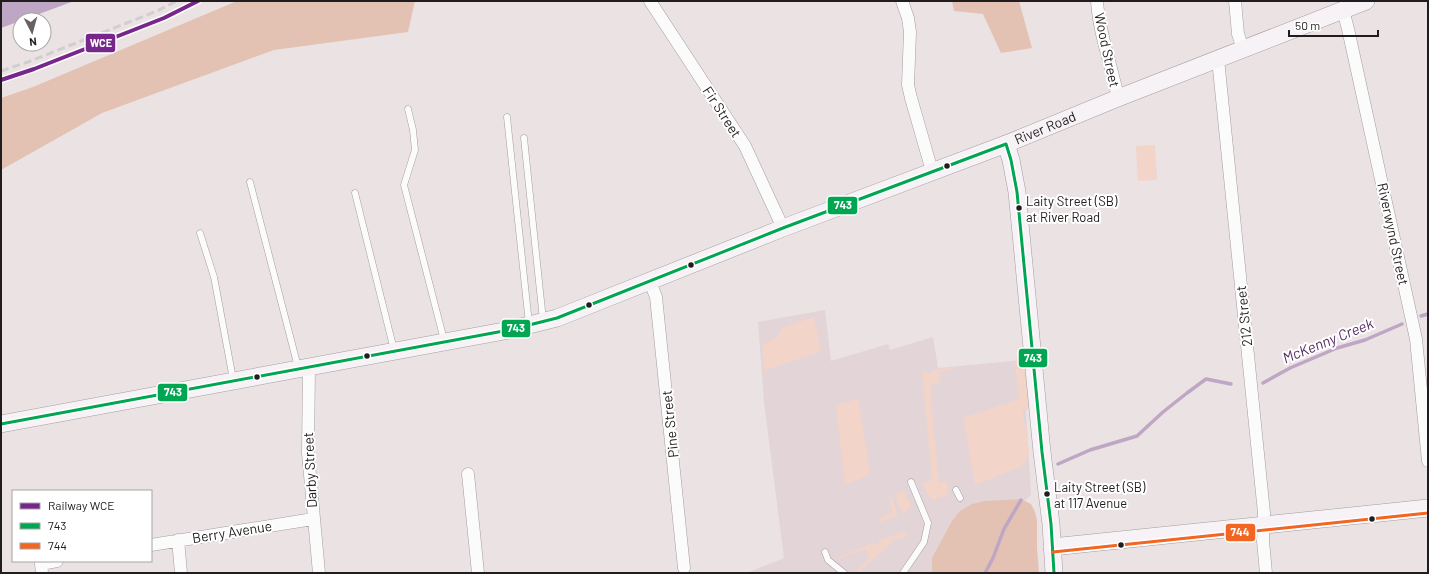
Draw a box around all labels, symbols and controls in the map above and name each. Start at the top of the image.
street label: Wood Street [1091,11,1124,89]
north arrow [12,12,52,52]
scale bar [1289,12,1378,38]
text: 50 m [1295,18,1320,32]
line badge: WCE [85,33,116,53]
text: N [29,36,37,49]
text: WCE [90,36,113,49]
street label: Fir Street [700,83,745,141]
street label: River Road [1012,107,1078,148]
unlabelled marker [942,161,952,171]
street label: Riverwynd Street [1374,181,1413,287]
place label: Laity Street (SB) at River Road [1026,193,1118,225]
line badge: 743 [827,196,858,215]
text: 743 [834,198,852,211]
marker: Laity Street (SB) at River Road [1014,203,1024,213]
unlabelled marker [686,260,696,270]
street label: 212 Street [1232,285,1255,347]
unlabelled marker [584,300,594,310]
water label: McKenny Creek [1280,313,1376,366]
line badge: 743 [501,319,531,338]
text: 743 [507,321,525,334]
line badge: 743 [1018,348,1048,368]
unlabelled marker [362,351,372,361]
text: 743 [1024,351,1042,364]
unlabelled marker [252,372,262,382]
line badge: 743 [157,383,188,402]
text: 743 [164,385,182,398]
street label: Pine Street [658,389,681,459]
street label: Darby Street [299,432,320,508]
place label: Laity Street (SB) at 117 Avenue [1054,479,1146,511]
marker: Laity Street (SB) at 117 Avenue [1042,489,1052,499]
legend [12,490,152,562]
text: Railway WCE [48,498,115,512]
unlabelled marker [1367,514,1377,524]
street label: Berry Avenue [191,517,273,546]
text: 743 [48,518,66,532]
line badge: 744 [1225,523,1256,542]
text: 744 [1231,525,1250,538]
text: 744 [48,538,67,552]
unlabelled marker [1116,540,1126,550]

